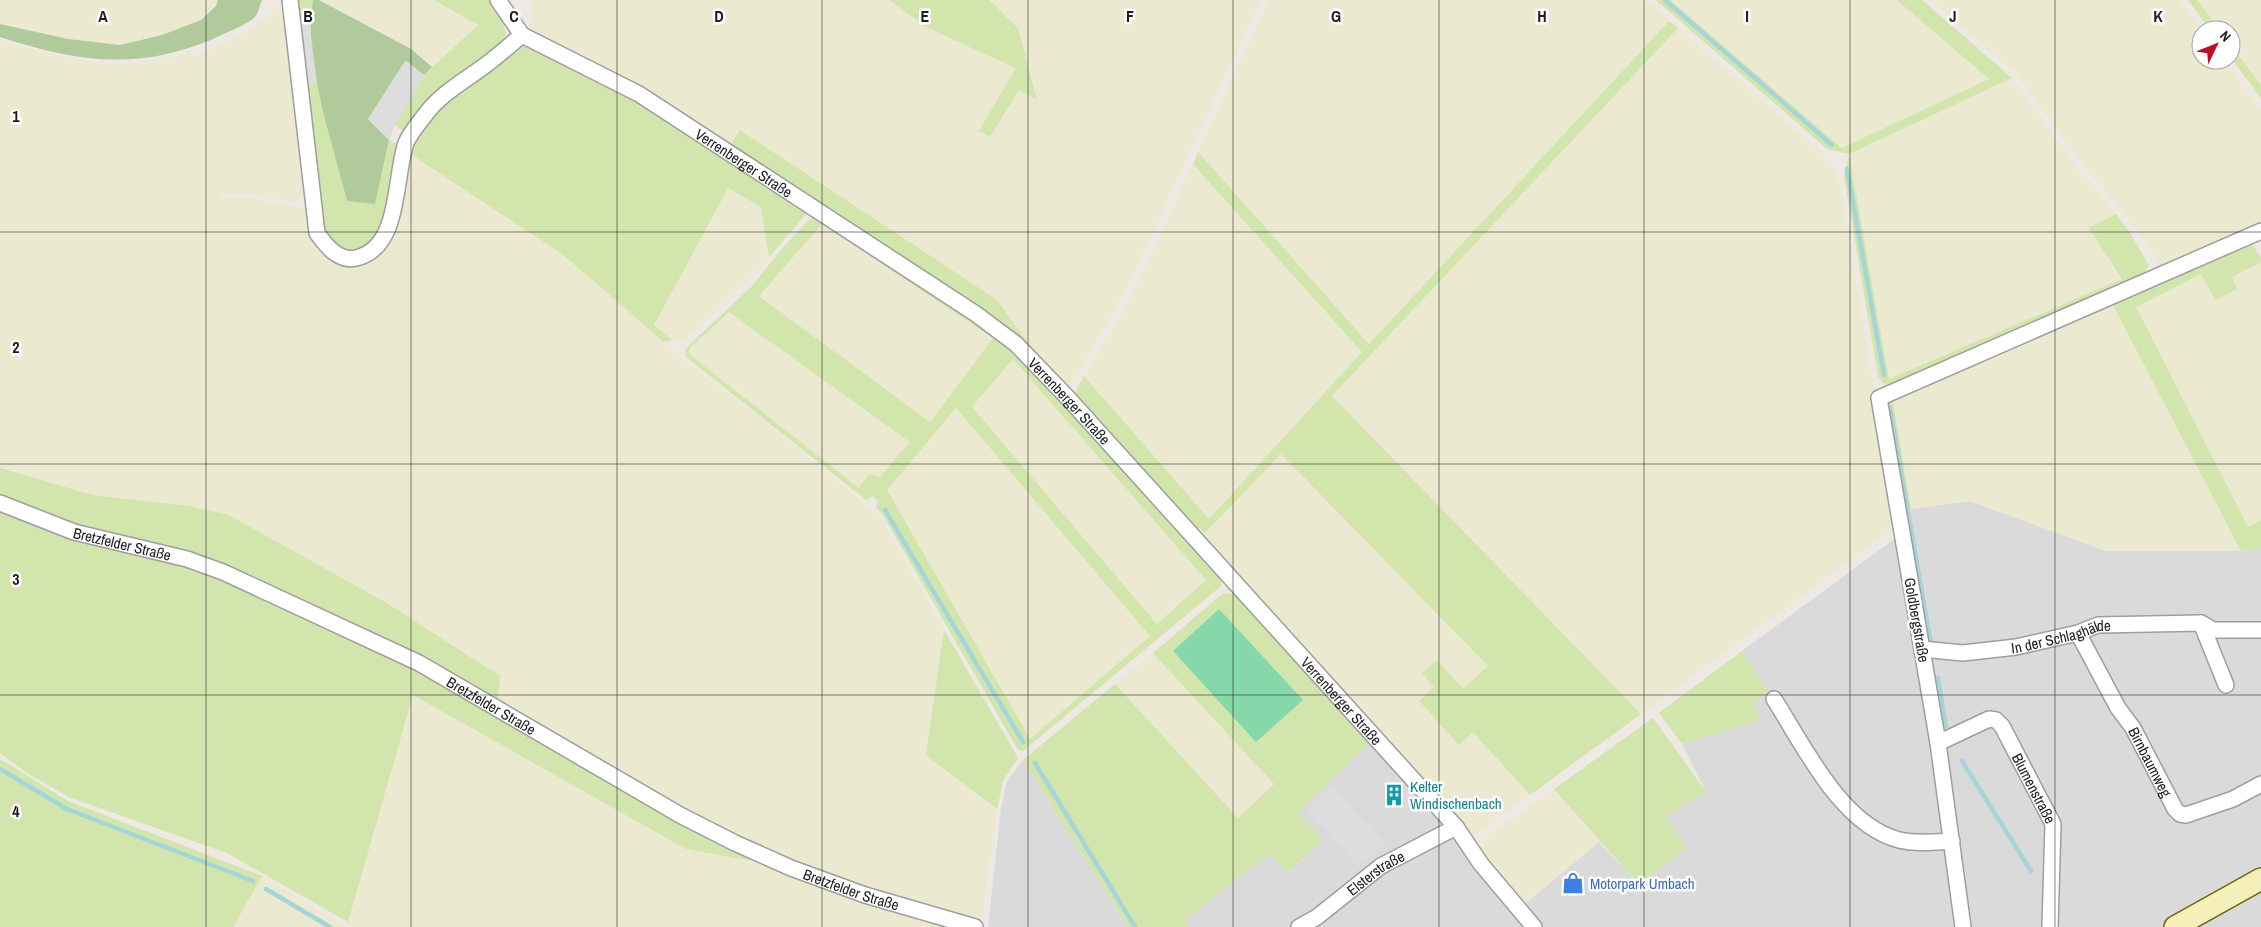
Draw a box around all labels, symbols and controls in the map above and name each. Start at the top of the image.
text: A [98,5,108,27]
text: B [303,5,313,27]
text: C [509,5,519,27]
text: D [714,5,724,27]
text: E [921,5,930,27]
text: F [1126,5,1134,27]
text: G [1331,5,1341,27]
text: H [1537,5,1547,27]
text: I [1745,5,1749,27]
text: J [1949,5,1957,27]
text: K [2153,5,2163,27]
north arrow [2191,20,2241,70]
text: N [2216,27,2235,45]
text: 1 [12,105,20,127]
street label: Verrenberger Straße [691,123,797,202]
text: 2 [12,336,20,358]
street label: Verrenberger Straße [1024,353,1116,449]
street label: Bretzfelder Straße [71,522,173,565]
text: 3 [12,568,20,590]
street label: Goldbergstraße [1899,576,1935,664]
street label: In der Schlaghälde [2010,614,2111,658]
street label: Verrenberger Straße [1296,652,1387,749]
street label: Bretzfelder Straße [443,671,540,740]
street label: Birnbaumweg [2124,723,2177,800]
street label: Blumenstraße [2007,749,2061,827]
place label: Kelter Windischenbach [1410,776,1502,814]
building icon: Kelter Windischenbach [1381,782,1407,808]
text: 4 [12,800,20,822]
street label: Elsterstraße [1342,845,1408,900]
street label: Bretzfelder Straße [800,863,902,915]
shop icon: Motorpark Umbach [1560,870,1586,896]
place label: Motorpark Umbach [1590,873,1695,894]

